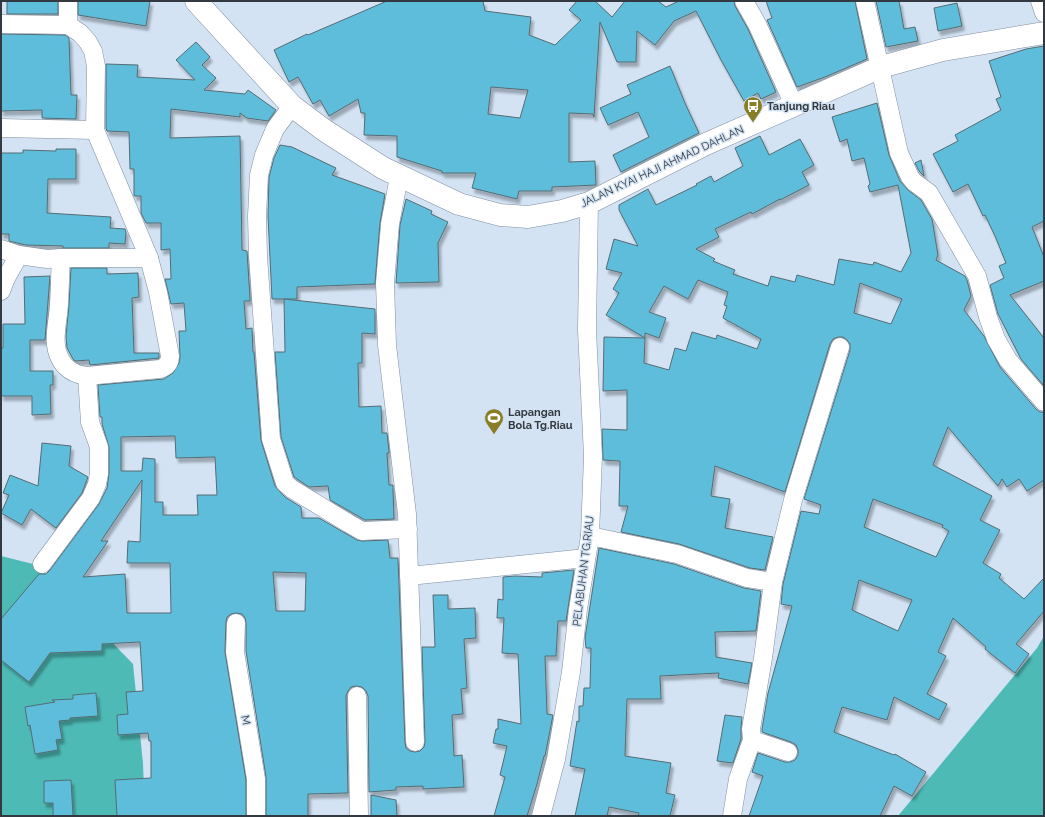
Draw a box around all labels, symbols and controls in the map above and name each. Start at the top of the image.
bus stop icon: Tanjung Riau [742,95,764,123]
place label: Tanjung Riau [767,100,835,113]
street label: JALAN KYAI HAJI AHMAD DAHLAN [578,123,746,210]
place label: Lapangan Bola Tg.Riau [508,406,573,432]
sports icon: Lapangan Bola Tg.Riau [483,407,505,435]
street label: PELABUHAN TG.RIAU [570,515,597,627]
street label: M [238,714,253,726]

